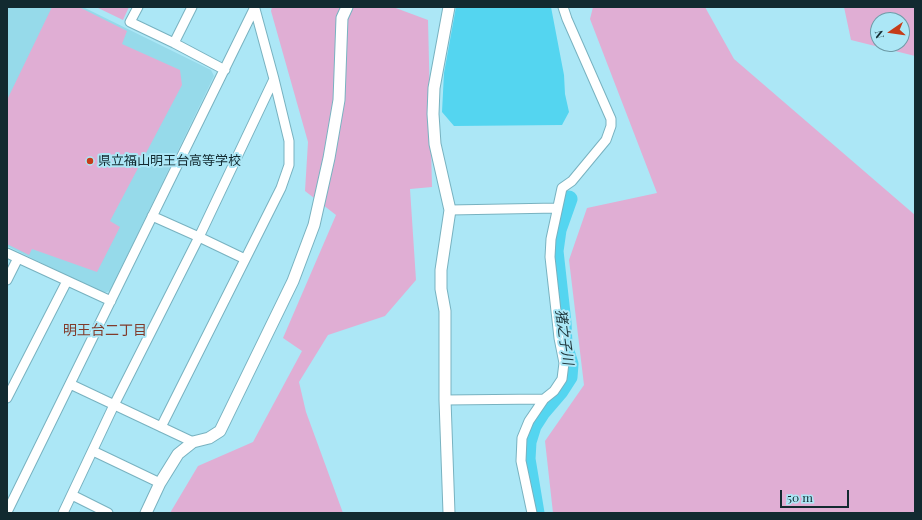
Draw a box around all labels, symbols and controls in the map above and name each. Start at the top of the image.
north arrow [870,12,910,52]
text: N [871,29,887,40]
place label: 県立福山明王台高等学校 [98,153,241,169]
marker: 県立福山明王台高等学校 [85,156,95,166]
water label: 猪之子川 [552,308,576,366]
district label: 明王台二丁目 [63,323,147,339]
scale bar [782,482,851,508]
text: 50 m [787,489,813,505]

